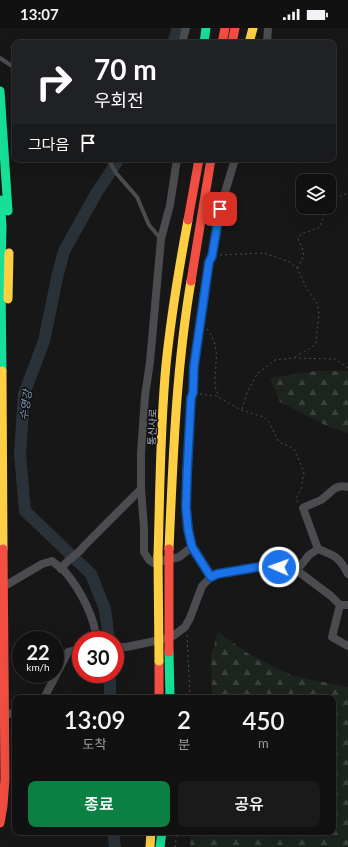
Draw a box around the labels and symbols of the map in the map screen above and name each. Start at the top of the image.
pin [203,192,237,226]
water label: 수영강 [16,387,34,421]
street label: 통신사로 [145,408,159,446]
position arrow [258,546,300,588]
speed limit sign: 30 [72,631,124,683]

